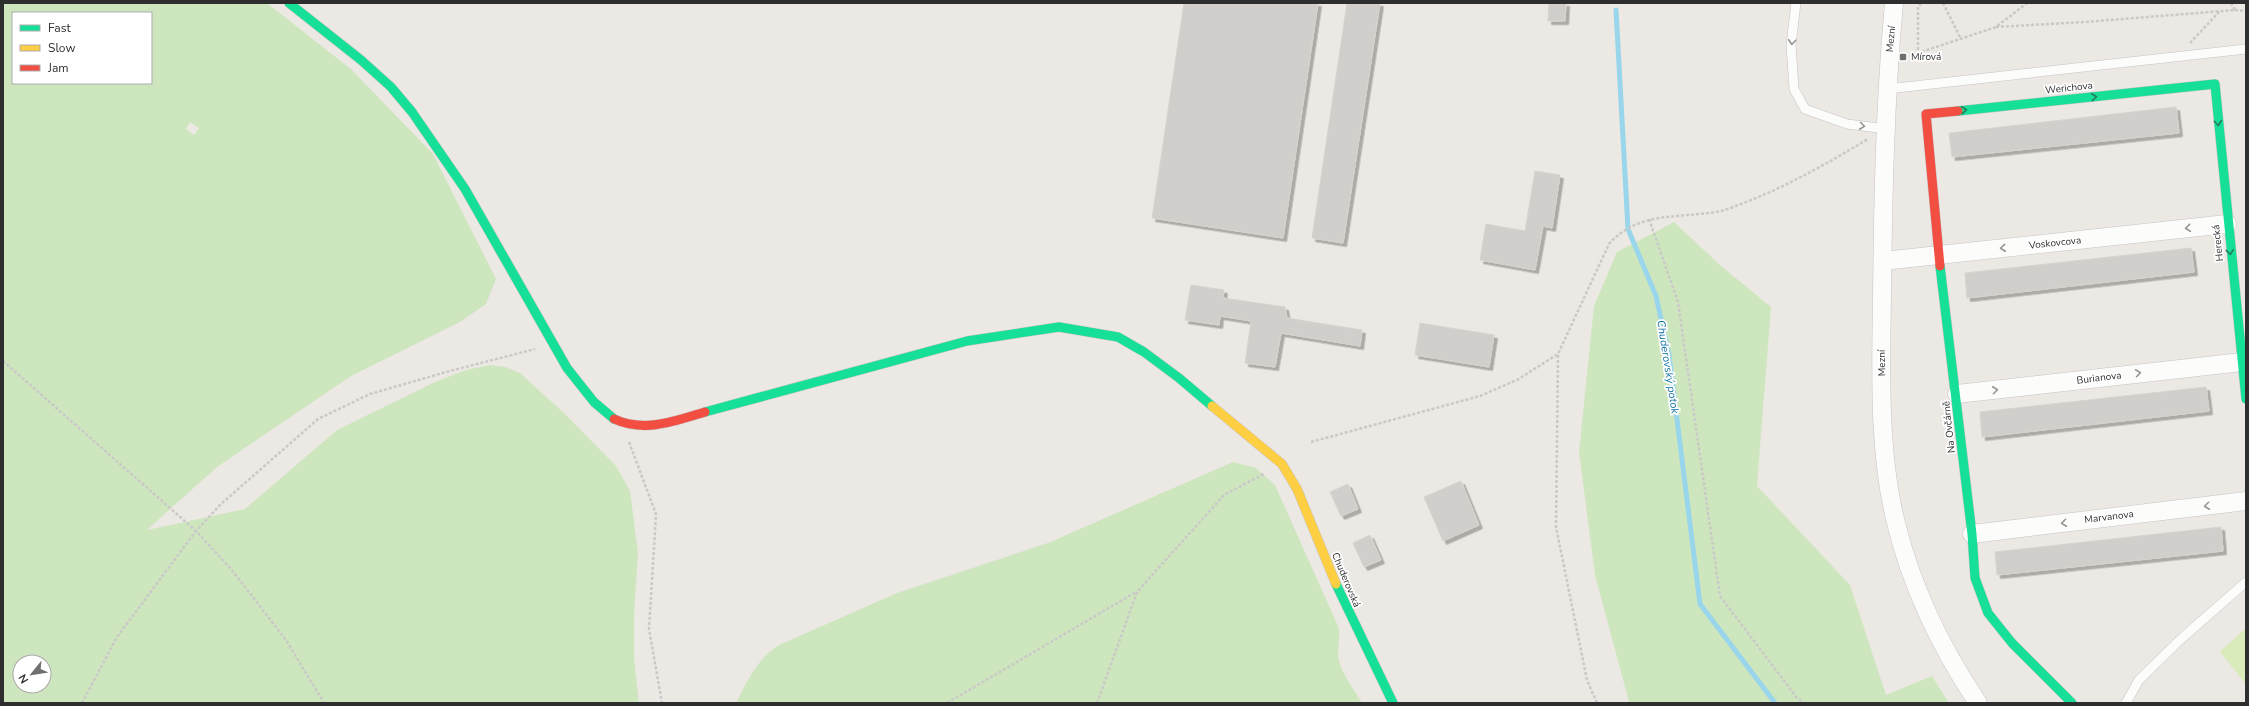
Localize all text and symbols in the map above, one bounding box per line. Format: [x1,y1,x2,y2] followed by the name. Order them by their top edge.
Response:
[12,12,152,84] legend
[48,20,71,36] text: Fast
[1883,25,1899,53] street label: Mezní
[1788,39,1797,45] one-way arrow
[48,40,76,56] text: Slow
[1911,50,1941,64] place label: Mírová
[1898,52,1908,62] marker: Mírová
[47,60,69,76] text: Jam
[2045,79,2093,97] street label: Werichova
[2091,92,2097,101] one-way arrow
[1961,106,1967,115] one-way arrow
[2213,120,2222,126] one-way arrow
[1859,121,1865,130] one-way arrow
[2185,224,2191,233] one-way arrow
[2209,224,2227,262] street label: Herecká
[2027,233,2082,253] street label: Voskovcova
[2000,243,2006,252] one-way arrow
[2225,249,2234,255] one-way arrow
[1653,319,1683,415] water label: Chuderovský potok
[1875,349,1889,376] street label: Mezní
[2076,368,2122,388] street label: Burianova
[2135,369,2141,378] one-way arrow
[1992,386,1998,395] one-way arrow
[1939,400,1959,454] street label: Na Ovčárně
[2204,501,2210,510] one-way arrow
[2084,507,2134,527] street label: Marvanova
[2061,518,2067,527] one-way arrow
[1328,550,1364,610] street label: Chuderovská
[12,654,52,694] north arrow
[15,671,32,686] text: N

